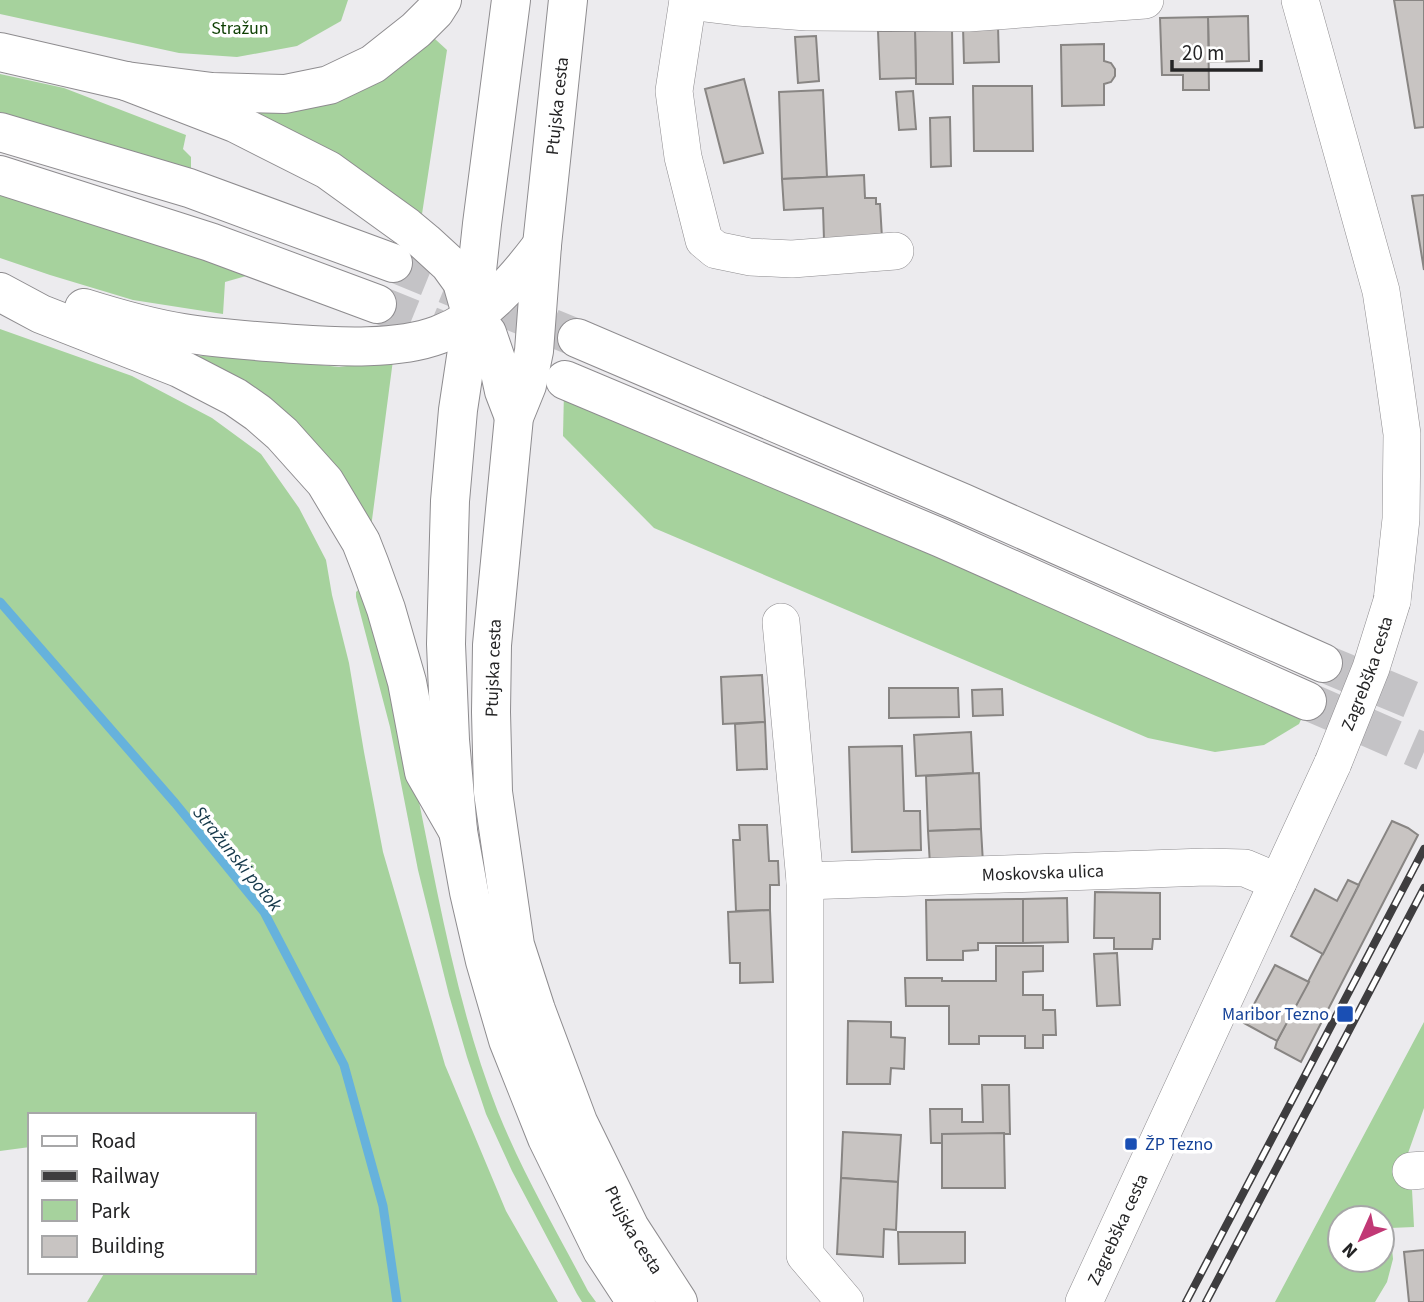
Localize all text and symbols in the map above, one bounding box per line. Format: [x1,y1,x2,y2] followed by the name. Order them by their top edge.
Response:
[211,16,269,41] park label: Stražun
[1172,28,1261,72] scale bar
[1182,38,1224,68] text: 20 m
[540,56,575,156] street label: Ptujska cesta
[1335,613,1399,735] street label: Zagrebška cesta
[479,619,508,718] street label: Ptujska cesta
[186,800,289,918] water label: Stražunski potok
[981,859,1104,888] street label: Moskovska ulica
[1222,1002,1329,1027] place label: Maribor Tezno
[1335,1004,1355,1024] marker: Maribor Tezno
[28,1113,256,1274] legend
[91,1126,136,1156] text: Road
[1145,1132,1213,1157] place label: ŽP Tezno
[1123,1136,1139,1152] marker: ŽP Tezno
[91,1161,159,1191] text: Railway
[1081,1170,1155,1289] street label: Zagrebška cesta
[598,1182,669,1279] street label: Ptujska cesta
[91,1196,131,1226] text: Park
[1326,1204,1396,1274] north arrow
[91,1231,165,1261] text: Building
[1336,1236,1364,1264] text: N

